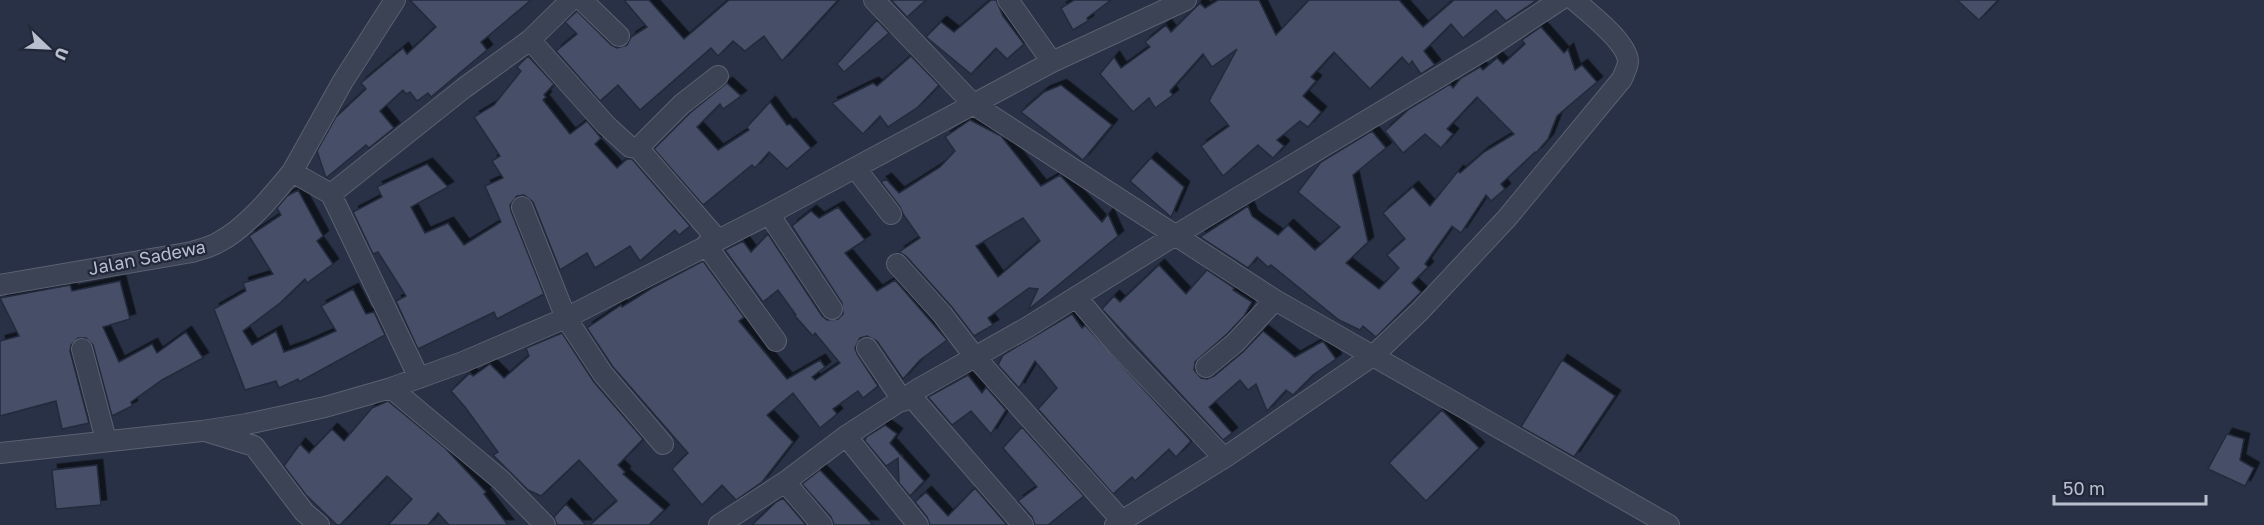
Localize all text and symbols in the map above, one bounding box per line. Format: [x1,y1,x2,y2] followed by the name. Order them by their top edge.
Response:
[18,18,78,78] north arrow
[50,45,73,63] text: U
[86,235,207,279] street label: Jalan Sadewa
[2054,468,2206,506] scale bar
[2063,477,2105,499] text: 50 m

